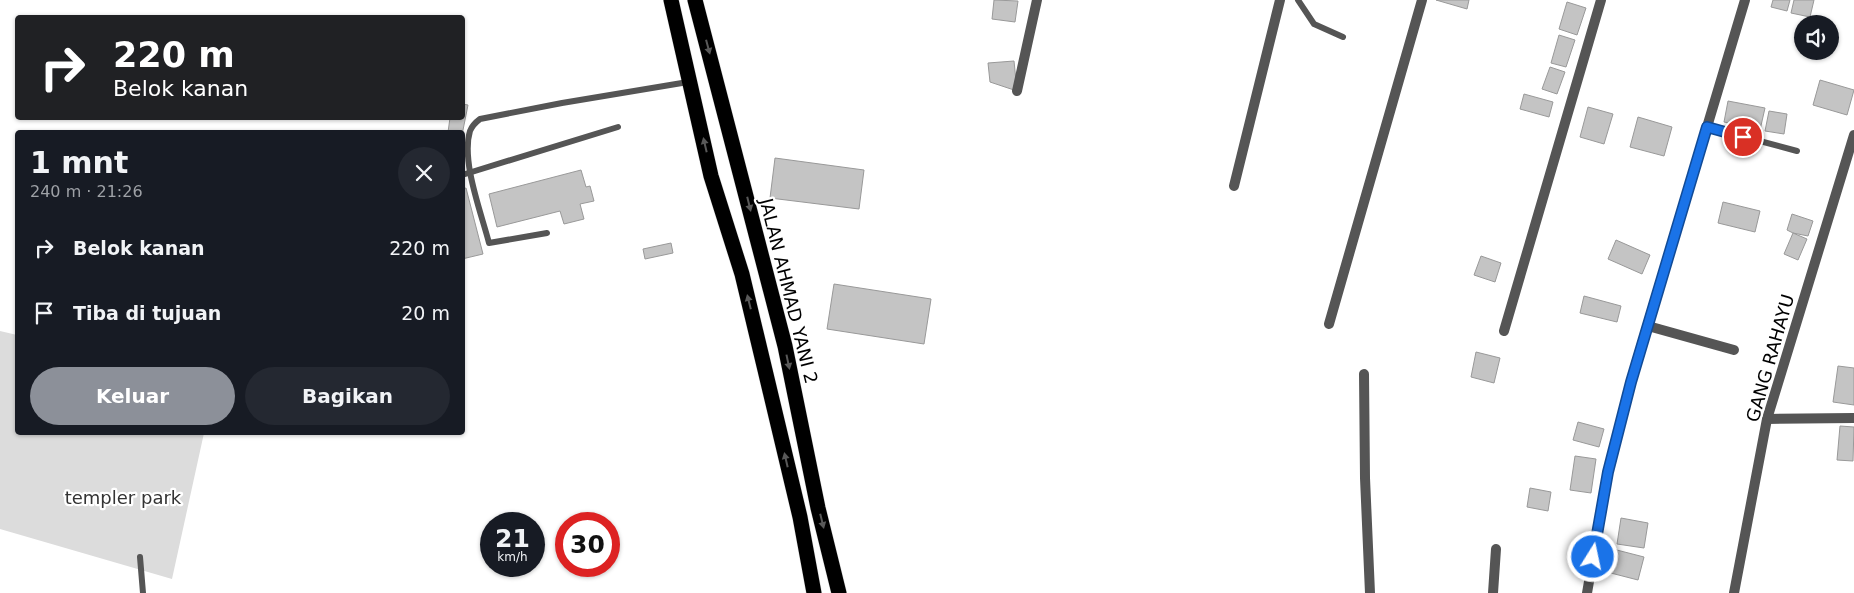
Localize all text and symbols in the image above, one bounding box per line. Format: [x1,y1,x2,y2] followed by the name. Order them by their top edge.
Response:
[1794,15,1839,60] map controls
[1794,15,1839,60] button: sound
[30,35,95,100] icon: right
[113,35,235,75] text: 220 m
[704,40,712,55] one-way arrow
[113,76,248,101] text: Belok kanan
[1722,116,1764,158] pin
[1729,123,1757,151] icon: arrive
[701,138,709,153] one-way arrow
[30,145,128,180] text: 1 mnt
[398,147,450,199] button: close
[30,182,143,201] text: 240 m · 21:26
[756,195,822,386] street label: JALAN AHMAD YANI 2
[745,197,753,212] one-way arrow
[30,234,58,262] icon: right
[73,237,205,259] text: Belok kanan
[389,237,450,259] text: 220 m
[1742,292,1798,424] street label: GANG RAHAYU
[744,294,752,309] one-way arrow
[30,299,58,327] icon: arrive
[73,302,221,324] text: Tiba di tujuan
[401,302,450,324] text: 20 m
[784,354,792,370] one-way arrow
[30,367,235,425] button: Keluar
[245,367,450,425] button: Bagikan
[782,452,790,467] one-way arrow
[65,487,182,508] park label: templer park
[555,512,620,577] speed limit sign: 30
[818,514,826,529] one-way arrow
[495,524,530,553] text: 21
[1566,530,1618,582] position arrow
[497,550,528,564] text: km/h

